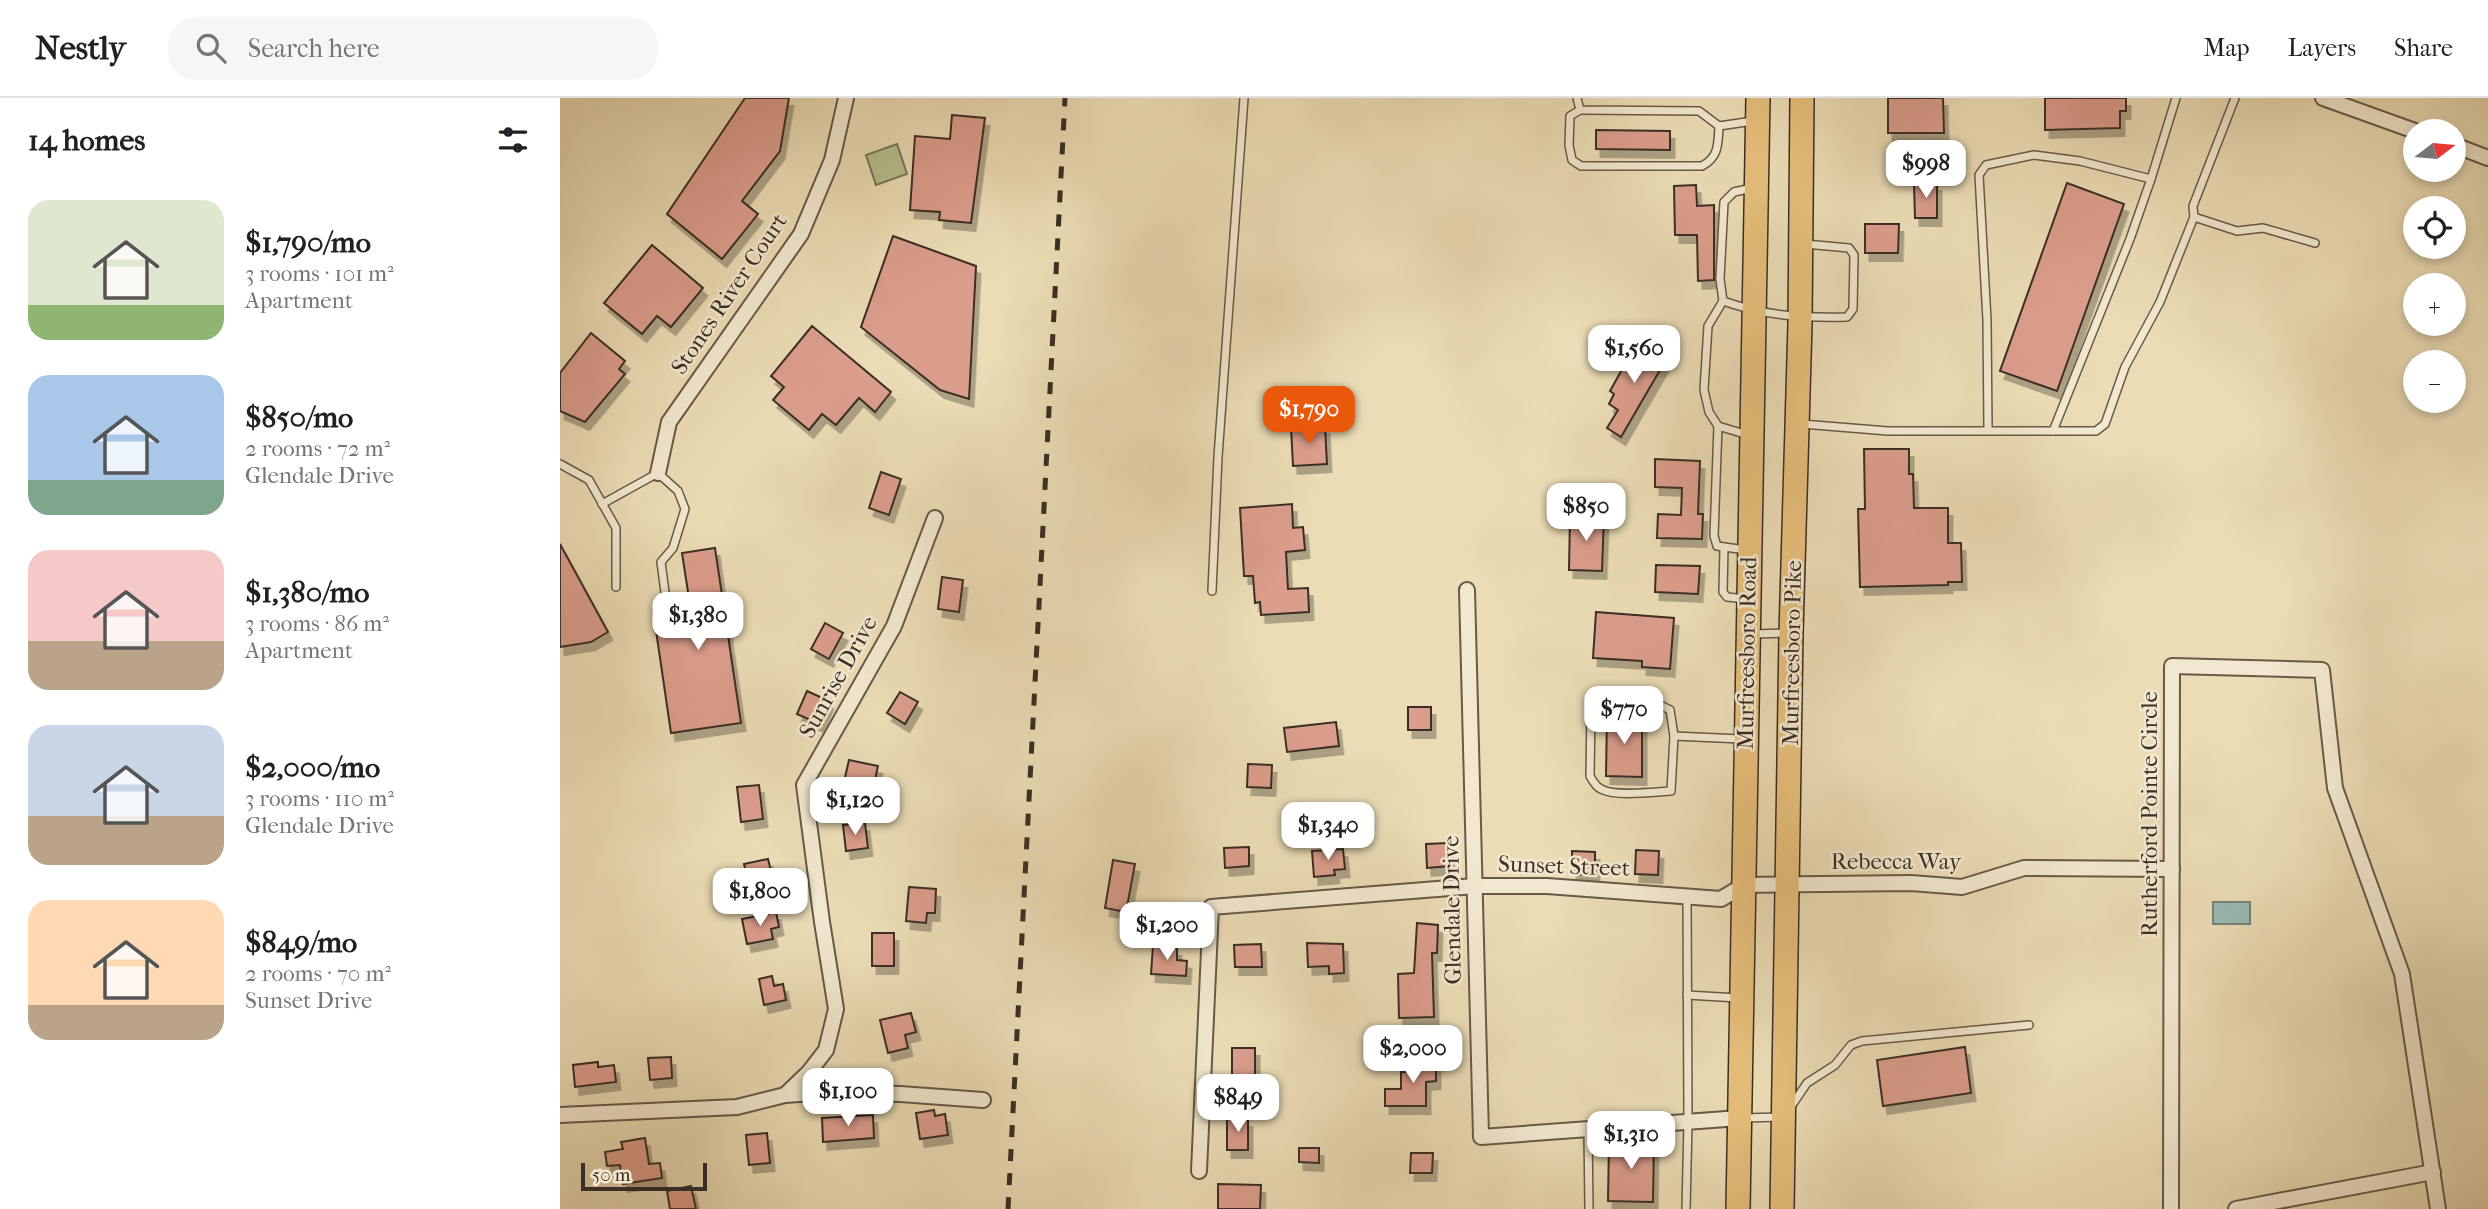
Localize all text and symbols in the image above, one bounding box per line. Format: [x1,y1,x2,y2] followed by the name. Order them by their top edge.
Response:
[168,17,658,80] search box
[35,29,126,68] text: Nestly
[192,29,230,67] icon: search
[248,33,380,64] text: Search here
[2204,34,2250,62] text: Map
[2288,34,2356,62] text: Layers
[2394,34,2453,62] text: Share
[2403,119,2466,182] north arrow
[2403,119,2466,413] map controls
[494,121,532,159] icon: filters
[28,123,145,158] text: 14 homes
[1885,140,1967,200] pin: $998
[1902,149,1950,176] text: $998
[2403,196,2466,259] button: locate
[665,209,793,379] street label: Stones River Court
[245,225,371,260] text: $1,790/mo
[84,228,168,312] icon: home
[245,260,394,287] text: 3 rooms · 101 m²
[2403,273,2466,336] button: +
[245,287,353,314] text: Apartment
[1577,326,1691,385] pin: $1,560
[1604,334,1664,361] text: $1,560
[2403,350,2466,413] button: −
[1252,386,1366,446] pin: $1,790
[1279,395,1339,422] text: $1,790
[245,400,353,435] text: $850/mo
[84,403,168,487] icon: home
[245,435,390,462] text: 2 rooms · 72 m²
[245,462,394,489] text: Glendale Drive
[1545,484,1627,543] pin: $850
[1563,492,1609,519] text: $850
[1732,556,1762,750] street label: Murfreesboro Road
[1777,560,1807,746] street label: Murfreesboro Pike
[245,575,370,610] text: $1,380/mo
[84,578,168,662] icon: home
[641,592,755,652] pin: $1,380
[668,601,728,628] text: $1,380
[245,610,389,637] text: 3 rooms · 86 m²
[793,611,883,743] street label: Sunrise Drive
[245,637,353,664] text: Apartment
[1583,686,1665,746] pin: $770
[2136,691,2163,937] street label: Rutherford Pointe Circle
[1600,695,1648,722] text: $770
[245,750,380,785] text: $2,000/mo
[84,753,168,837] icon: home
[798,778,912,837] pin: $1,120
[245,785,394,812] text: 3 rooms · 110 m²
[826,786,884,813] text: $1,120
[1271,802,1385,862] pin: $1,340
[1297,811,1359,838] text: $1,340
[245,812,394,839] text: Glendale Drive
[1437,835,1467,985] street label: Glendale Drive
[1831,848,1962,875] street label: Rebecca Way
[1498,850,1630,882] street label: Sunset Street
[703,868,817,928] pin: $1,800
[729,877,791,904] text: $1,800
[1110,902,1224,962] pin: $1,200
[1136,911,1198,938] text: $1,200
[245,925,357,960] text: $849/mo
[84,928,168,1012] icon: home
[245,960,391,987] text: 2 rooms · 70 m²
[245,987,372,1014] text: Sunset Drive
[1356,1026,1470,1085] pin: $2,000
[1379,1034,1447,1061] text: $2,000
[791,1068,905,1128] pin: $1,100
[1197,1074,1279,1134] pin: $849
[818,1077,878,1104] text: $1,100
[1213,1083,1263,1110] text: $849
[1574,1112,1688,1171] pin: $1,310
[1603,1120,1659,1147] text: $1,310
[581,1160,707,1192] scale bar
[592,1164,631,1186] text: 50 m

